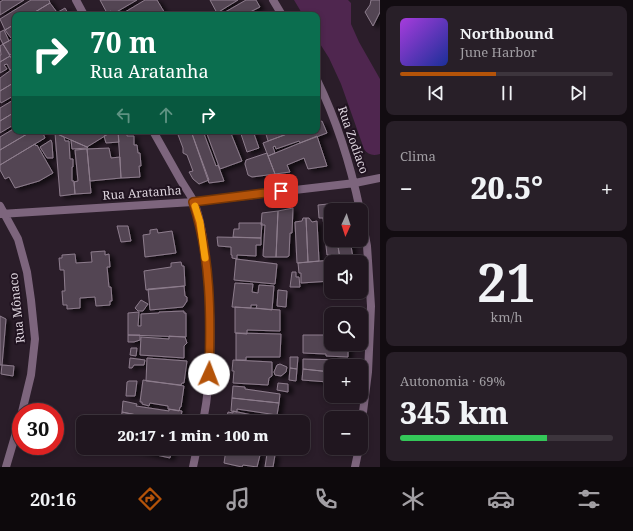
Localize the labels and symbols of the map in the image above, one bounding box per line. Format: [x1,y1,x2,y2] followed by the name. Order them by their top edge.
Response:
[334,104,373,176] street label: Rua Zodíaco
[264,174,298,208] pin
[102,181,182,204] street label: Rua Aratanha
[324,203,368,247] north arrow
[4,272,29,344] street label: Rua Mônaco
[188,353,230,395] position arrow
[12,403,64,455] speed limit sign: 30

